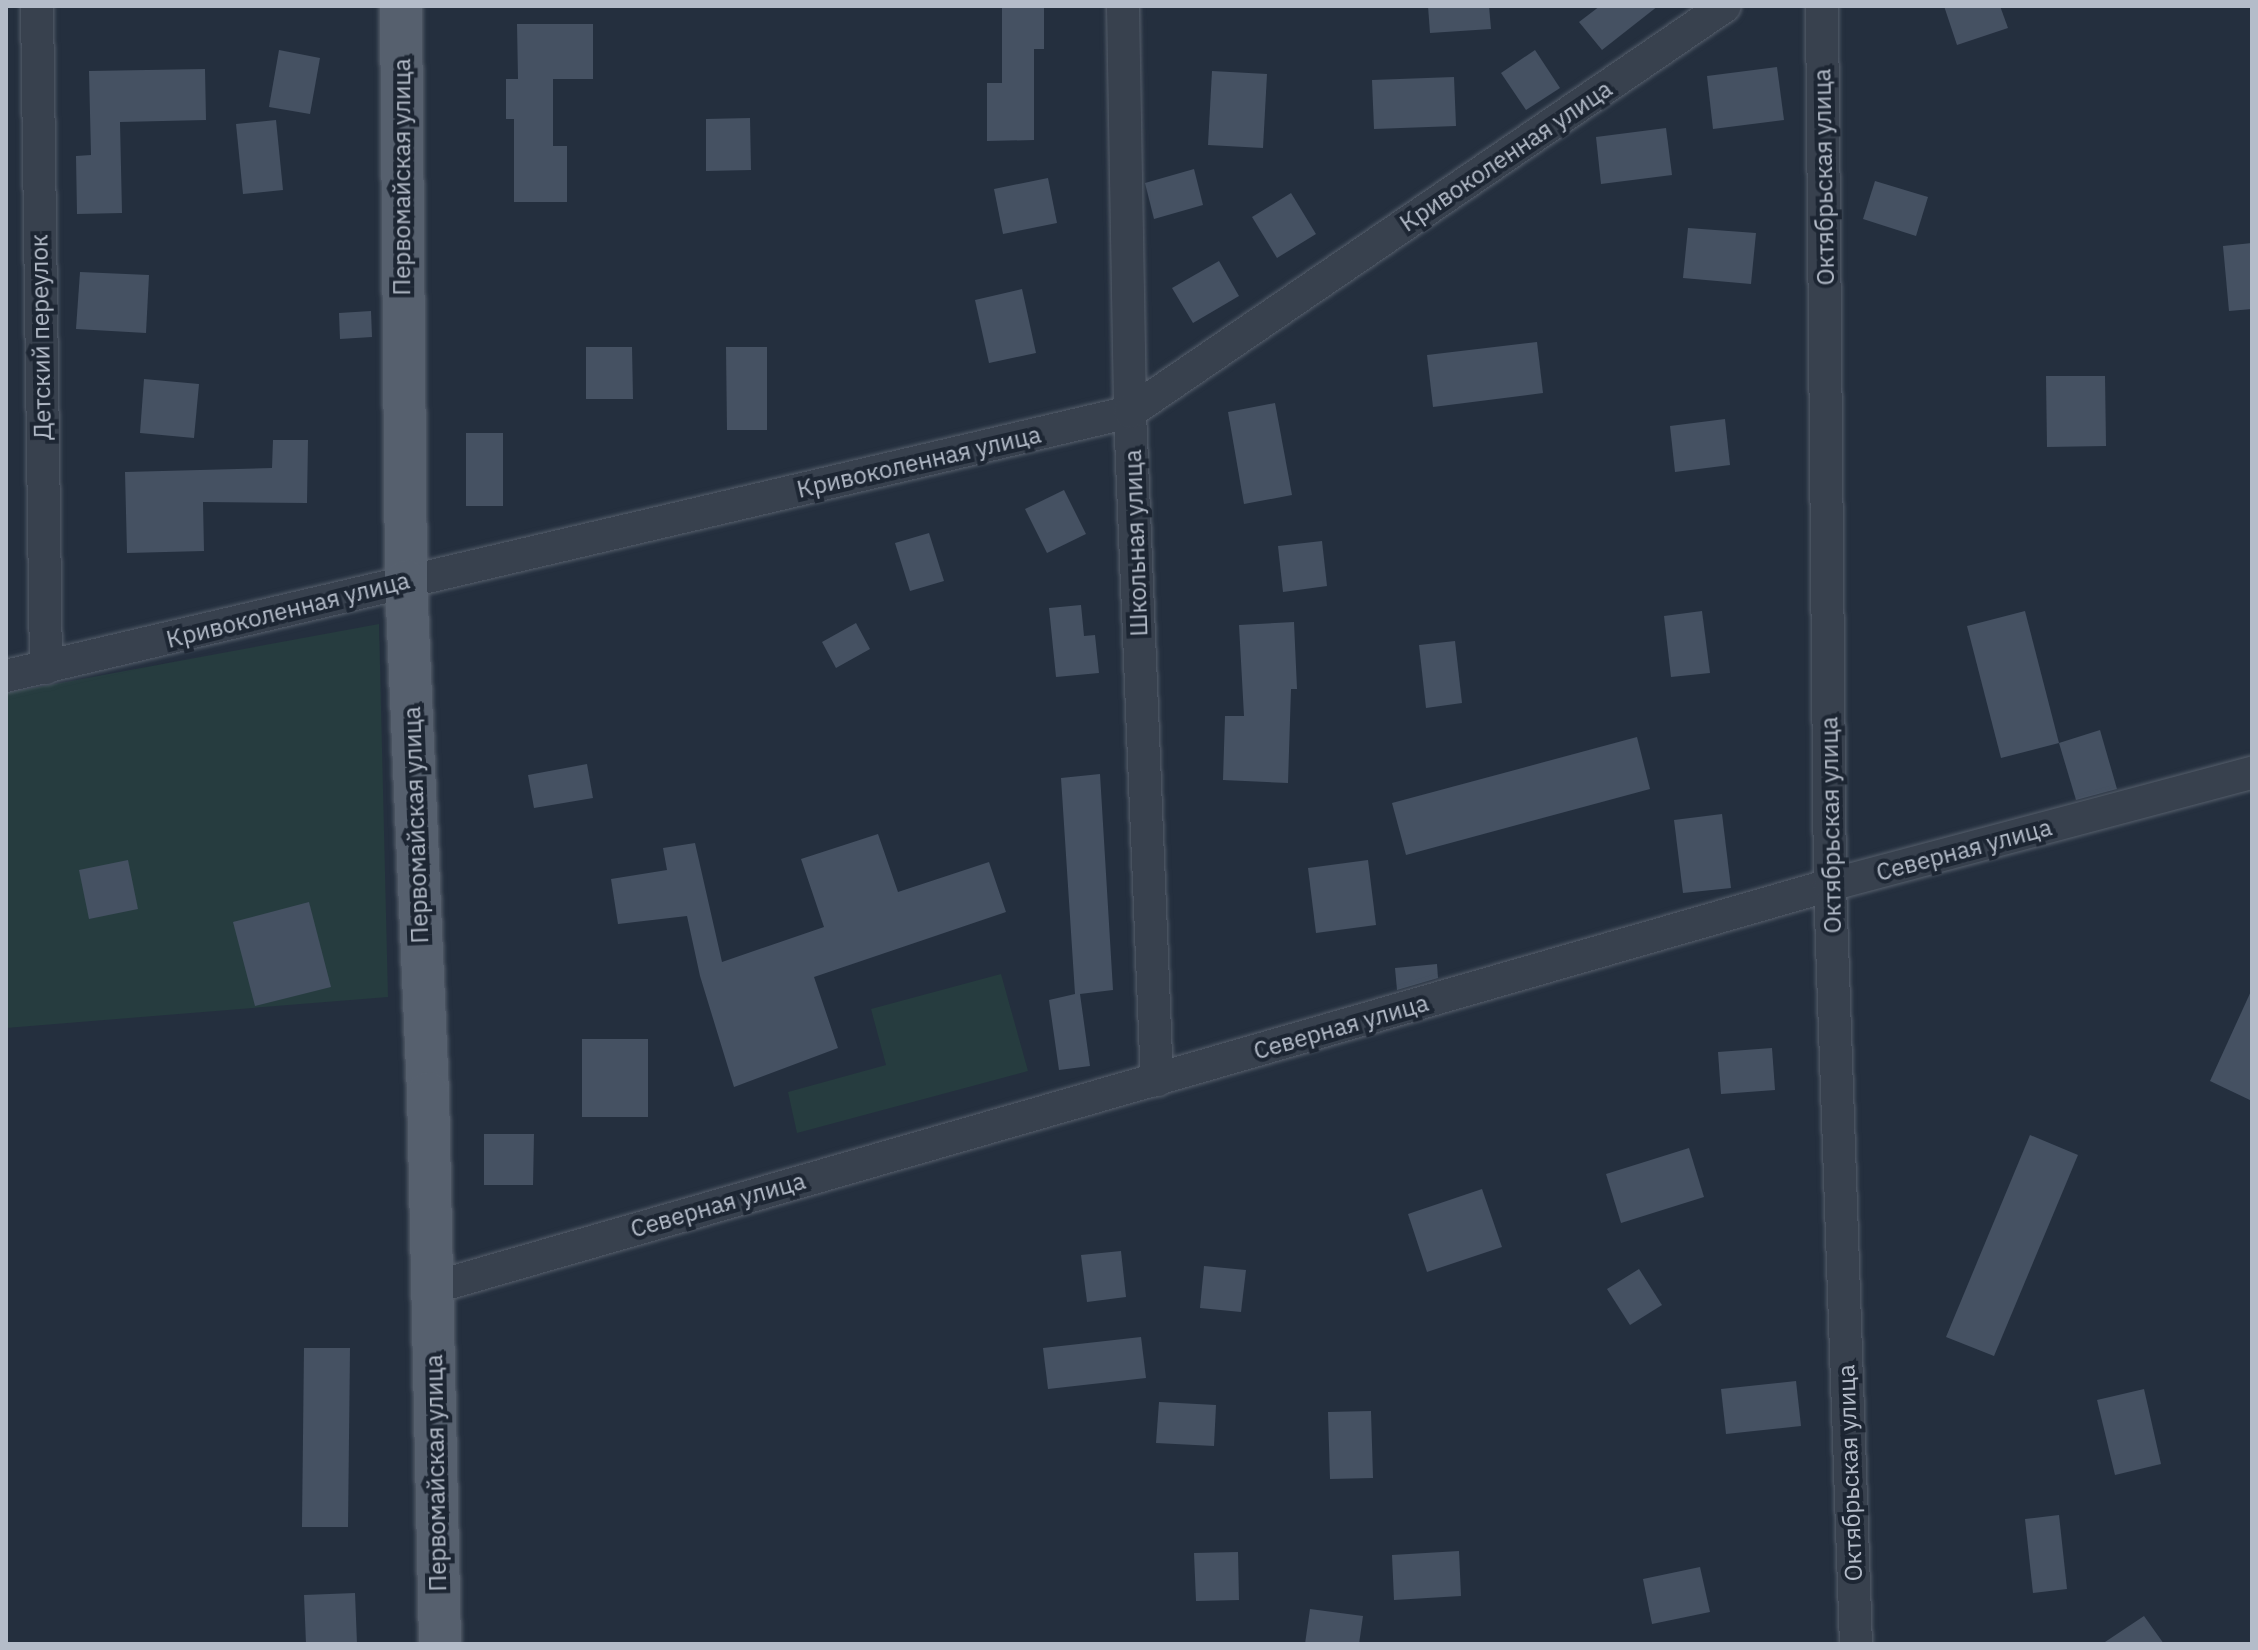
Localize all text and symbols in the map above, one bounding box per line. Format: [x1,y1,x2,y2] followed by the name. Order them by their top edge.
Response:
[388,58,416,296] street label: Первомайская улица
[1808,68,1840,286] street label: Октябрьская улица
[1394,74,1618,238] street label: Кривоколенная улица
[25,234,57,440] street label: Детский переулок
[794,420,1044,504] street label: Кривоколенная улица
[1118,449,1154,637] street label: Школьная улица
[163,566,413,654] street label: Кривоколенная улица
[397,706,435,944] street label: Первомайская улица
[1815,716,1847,934] street label: Октябрьская улица
[1873,813,2055,887] street label: Северная улица
[1250,988,1432,1066] street label: Северная улица
[627,1166,809,1244] street label: Северная улица
[420,1354,452,1592] street label: Первомайская улица
[1832,1364,1868,1582] street label: Октябрьская улица

